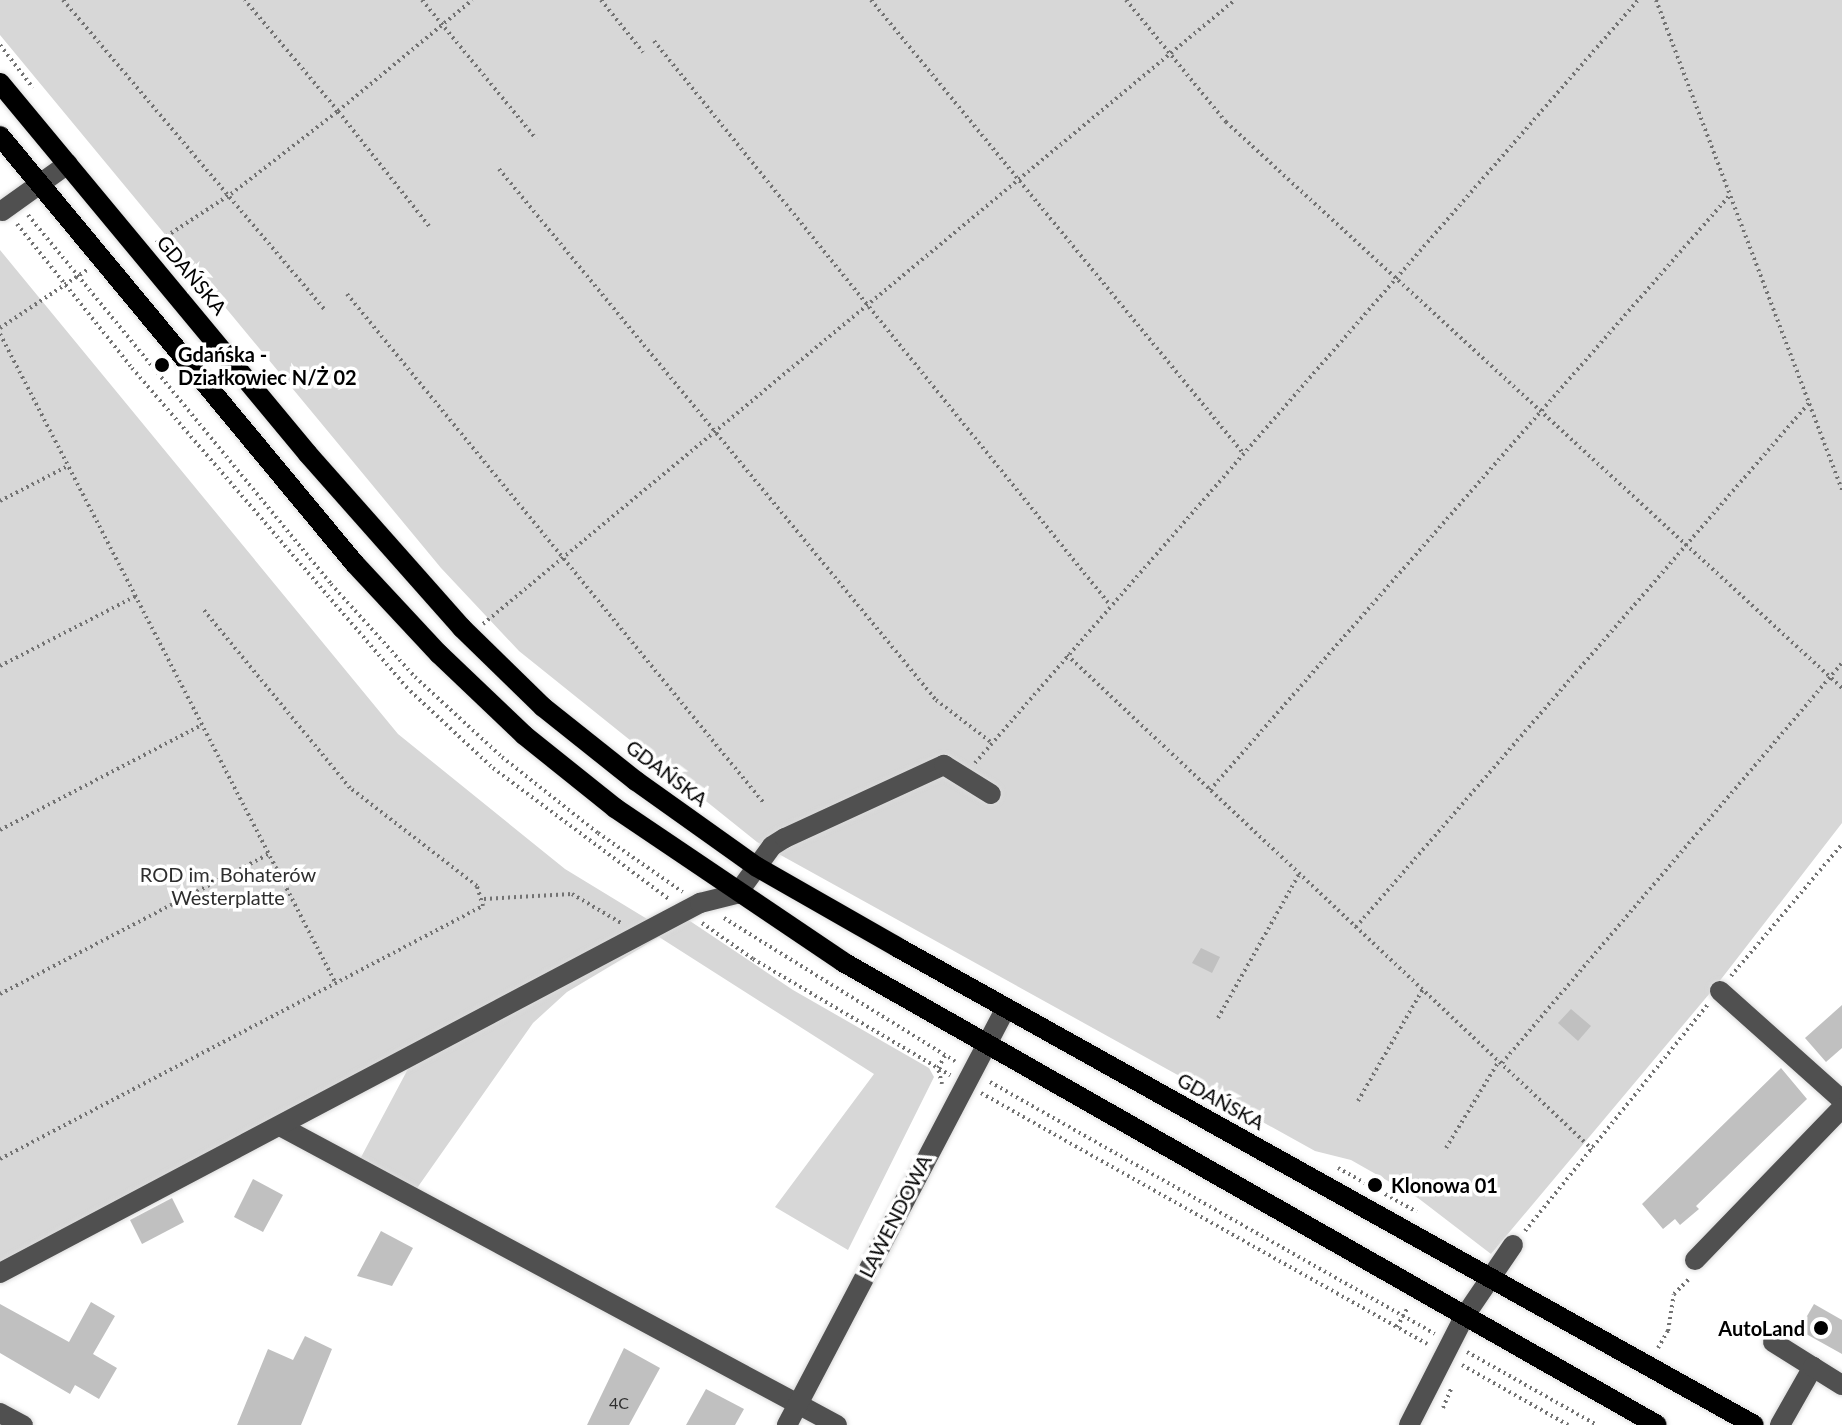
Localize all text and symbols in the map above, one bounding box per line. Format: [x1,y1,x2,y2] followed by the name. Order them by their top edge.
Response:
[152,231,232,319] street label: GDAŃSKA
[178,342,357,389] place label: Gdańska - Działkowiec N/Ż 02
[153,356,171,374] marker: Gdańska - Działkowiec N/Ż 02
[621,735,713,811] street label: GDAŃSKA
[140,862,316,909] park label: ROD im. Bohaterów Westerplatte
[1173,1067,1269,1135] street label: GDAŃSKA
[854,1150,936,1282] street label: LAWENDOWA
[1391,1173,1498,1197] place label: Klonowa 01
[1366,1176,1384,1194] marker: Klonowa 01
[1718,1316,1805,1340] place label: AutoLand
[1812,1319,1830,1337] marker: AutoLand
[609,1393,629,1413] house number: 4C

